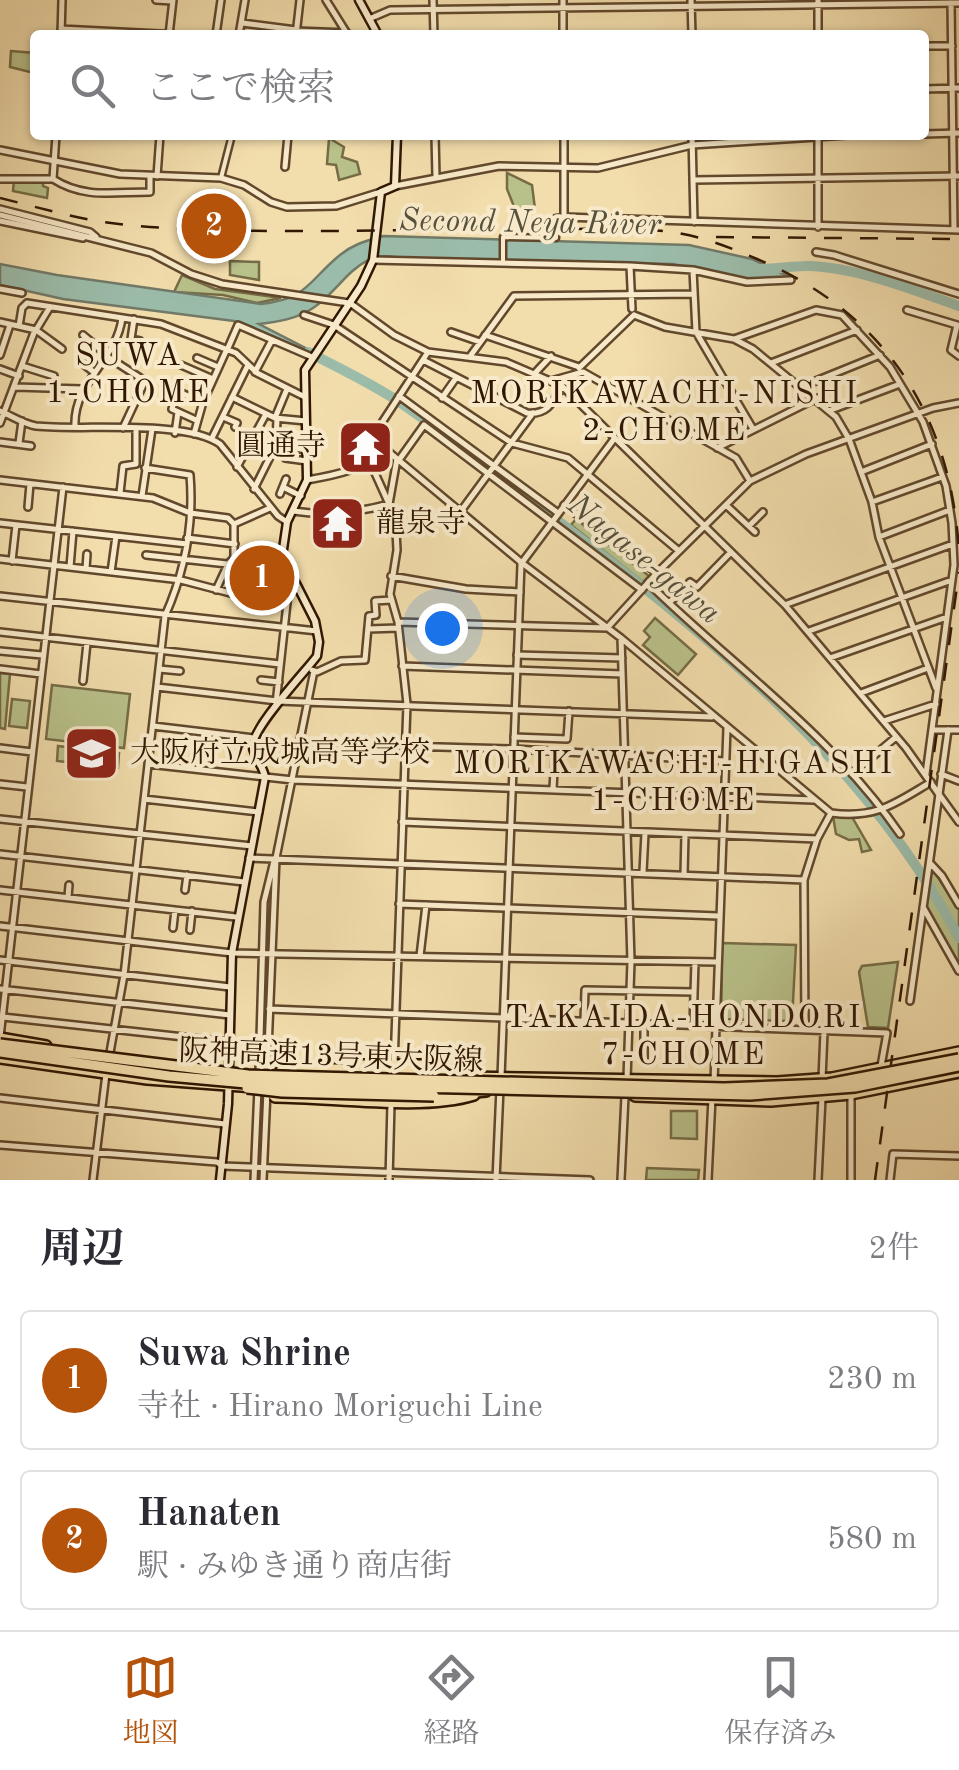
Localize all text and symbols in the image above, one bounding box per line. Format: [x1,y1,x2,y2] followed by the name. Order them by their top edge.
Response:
[30,30,929,140] search box
[65,58,120,113] icon: search
[145,71,335,109] text: ここで検索
[182,188,246,264] pin: 2
[399,206,663,242] water label: Second Neya River
[46,341,212,410] district label: SUWA 1-CHOME
[470,379,860,448] district label: MORIKAWACHI-NISHI 2-CHOME
[335,417,395,477] temple icon: 圓通寺
[236,429,326,462] place label: 圓通寺
[560,488,725,631] water label: Nagase-gawa
[307,494,367,554] temple icon: 龍泉寺
[376,506,466,539] place label: 龍泉寺
[230,540,294,616] pin: 1
[417,603,468,654] your location
[61,724,121,784] school or university icon: 大阪府立成城高等学校
[130,736,430,769] place label: 大阪府立成城高等学校
[453,749,895,818] district label: MORIKAWACHI-HIGASHI 1-CHOME
[505,1003,863,1072] district label: TAKAIDA-HONDORI 7-CHOME
[178,1034,484,1077] street label: 阪神高速13号東大阪線
[40,1230,124,1272] text: 周辺
[868,1234,919,1266] text: 2件
[137,1336,351,1374] text: Suwa Shrine
[65,1364,84,1396] text: 1
[827,1364,917,1396] text: 230 m
[137,1392,543,1424] text: 寺社 · Hirano Moriguchi Line
[137,1496,281,1534] text: Hanaten
[65,1524,84,1556] text: 2
[827,1524,917,1556] text: 580 m
[137,1552,452,1584] text: 駅 · みゆき通り商店街
[122,1650,179,1753] tab: 地図
[423,1650,480,1753] tab: 経路
[724,1650,837,1753] tab: 保存済み

